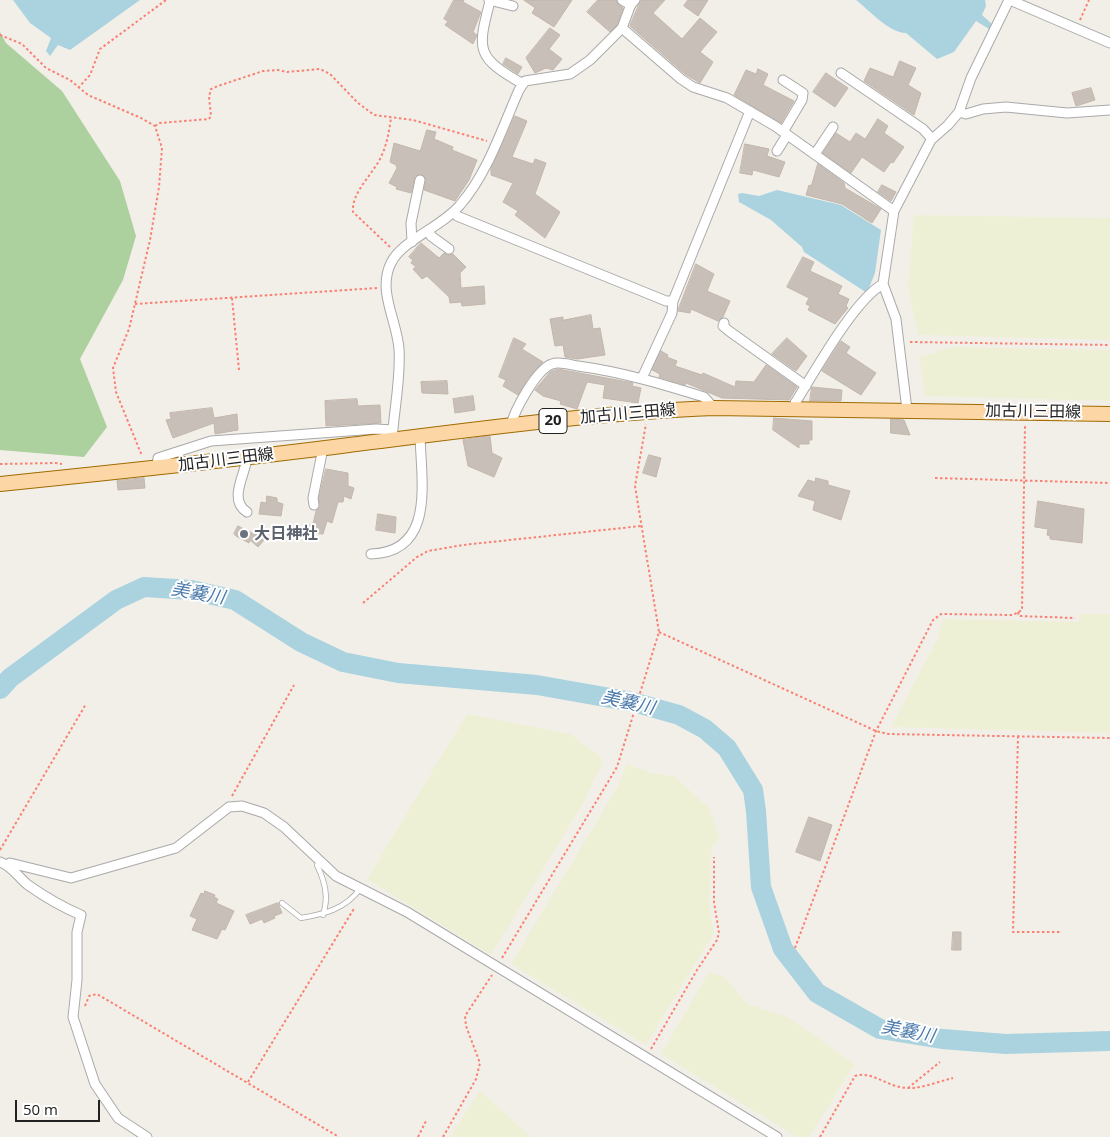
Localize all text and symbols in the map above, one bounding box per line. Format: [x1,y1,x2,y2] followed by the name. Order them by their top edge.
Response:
[579,400,677,428] street label: 加古川三田線
[985,402,1081,422] street label: 加古川三田線
[539,408,567,434] road number: 20
[177,445,275,475] street label: 加古川三田線
[254,524,318,544] place label: 大日神社
[238,528,250,540] marker: 大日神社
[170,579,226,609] water label: 美嚢川
[599,686,657,720] water label: 美嚢川
[879,1016,937,1048] water label: 美嚢川
[18,1090,102,1122] scale bar
[23,1099,58,1119] text: 50 m

